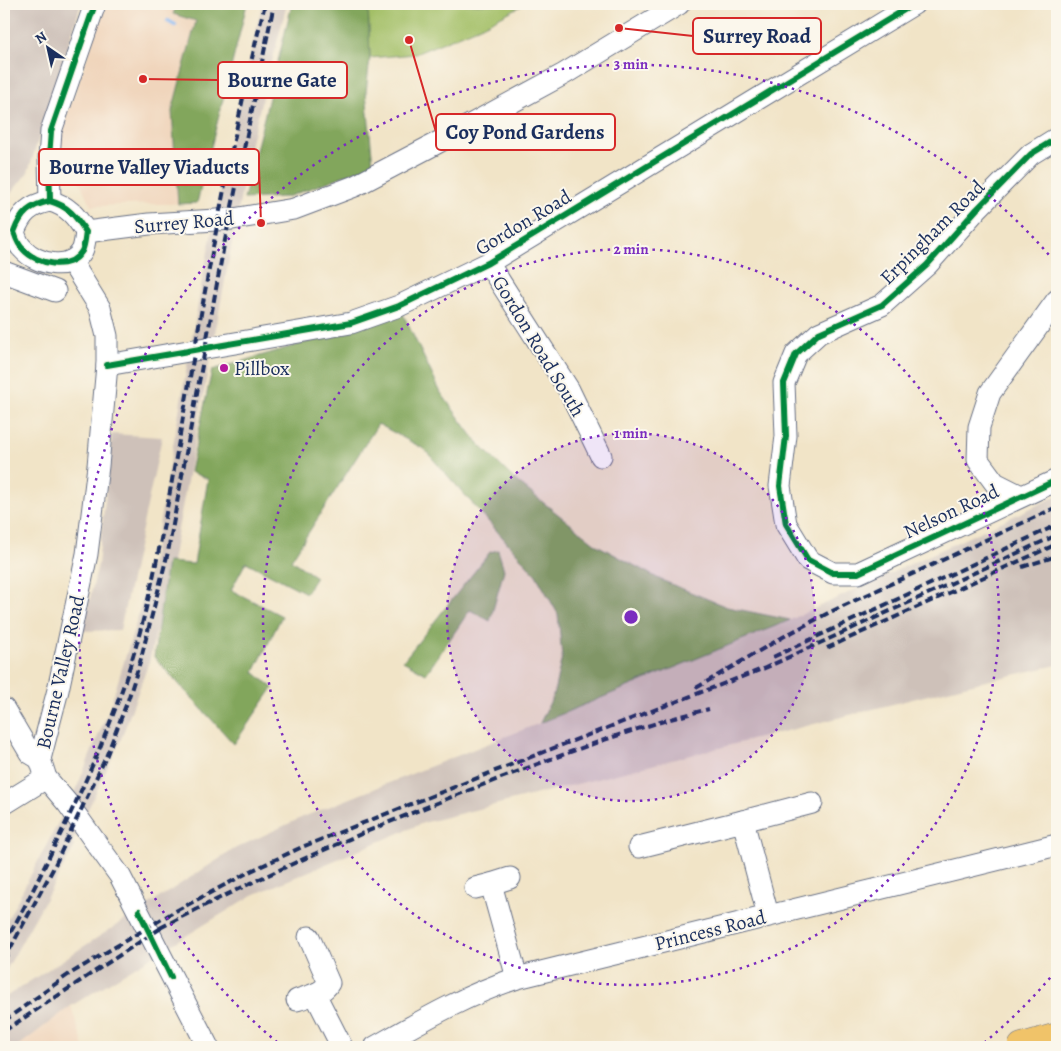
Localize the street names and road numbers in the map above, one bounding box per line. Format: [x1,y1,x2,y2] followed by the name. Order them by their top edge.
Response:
[874,174,991,291] street label: Erpingham Road
[470,183,577,262] street label: Gordon Road
[133,205,235,240] street label: Surrey Road
[486,271,591,422] street label: Gordon Road South
[899,477,1004,545] street label: Nelson Road
[30,592,91,752] street label: Bourne Valley Road
[652,904,769,957] street label: Princess Road

